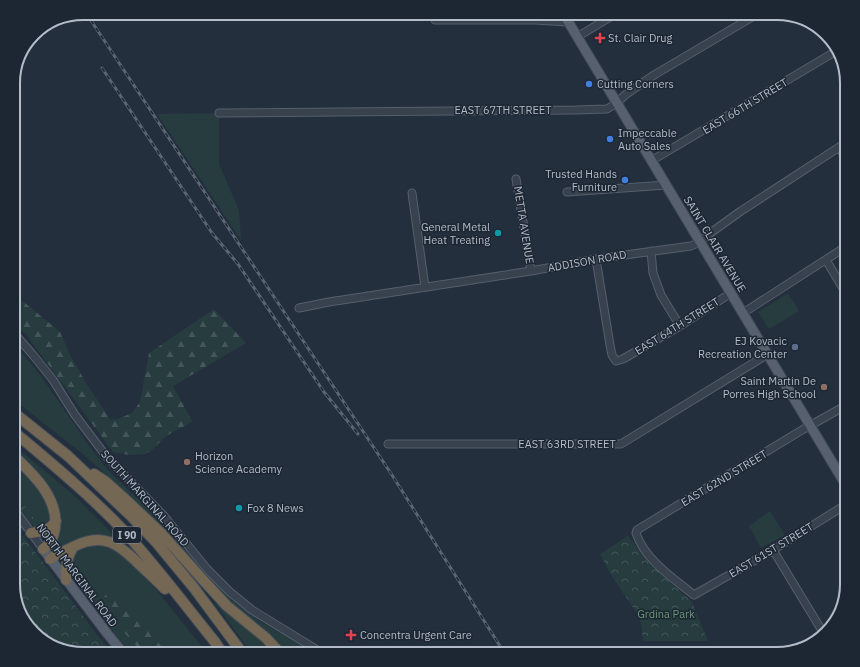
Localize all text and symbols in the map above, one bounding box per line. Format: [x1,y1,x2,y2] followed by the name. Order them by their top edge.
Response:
[608,31,673,45] place label: St. Clair Drug
[595,33,605,43] marker: St. Clair Drug
[700,75,791,137] street label: EAST 66TH STREET
[597,77,674,91] place label: Cutting Corners
[584,79,594,89] marker: Cutting Corners
[454,103,552,117] street label: EAST 67TH STREET
[618,126,677,153] place label: Impeccable Auto Sales
[605,134,615,144] marker: Impeccable Auto Sales
[545,167,617,194] place label: Trusted Hands Furniture
[620,175,630,185] marker: Trusted Hands Furniture
[511,185,537,265] street label: METTA AVENUE
[681,193,749,295] street label: SAINT CLAIR AVENUE
[421,220,490,247] place label: General Metal Heat Treating
[493,228,503,238] marker: General Metal Heat Treating
[547,247,627,275] street label: ADDISON ROAD
[632,294,723,358] street label: EAST 64TH STREET
[698,334,787,361] place label: EJ Kovacic Recreation Center
[790,342,800,352] marker: EJ Kovacic Recreation Center
[723,374,816,401] place label: Saint Martin De Porres High School
[819,382,829,392] marker: Saint Martin De Porres High School
[518,437,616,451] street label: EAST 63RD STREET
[678,446,770,509] street label: EAST 62ND STREET
[98,447,192,549] street label: SOUTH MARGINAL ROAD
[195,449,282,476] place label: Horizon Science Academy
[182,457,192,467] marker: Horizon Science Academy
[247,501,304,515] place label: Fox 8 News
[234,503,244,513] marker: Fox 8 News
[726,519,816,581] street label: EAST 61ST STREET
[34,521,120,629] street label: NORTH MARGINAL ROAD
[113,527,141,543] road number: I 90
[637,607,695,621] park label: Grdina Park
[360,628,472,642] place label: Concentra Urgent Care
[345,629,357,641] marker: Concentra Urgent Care

